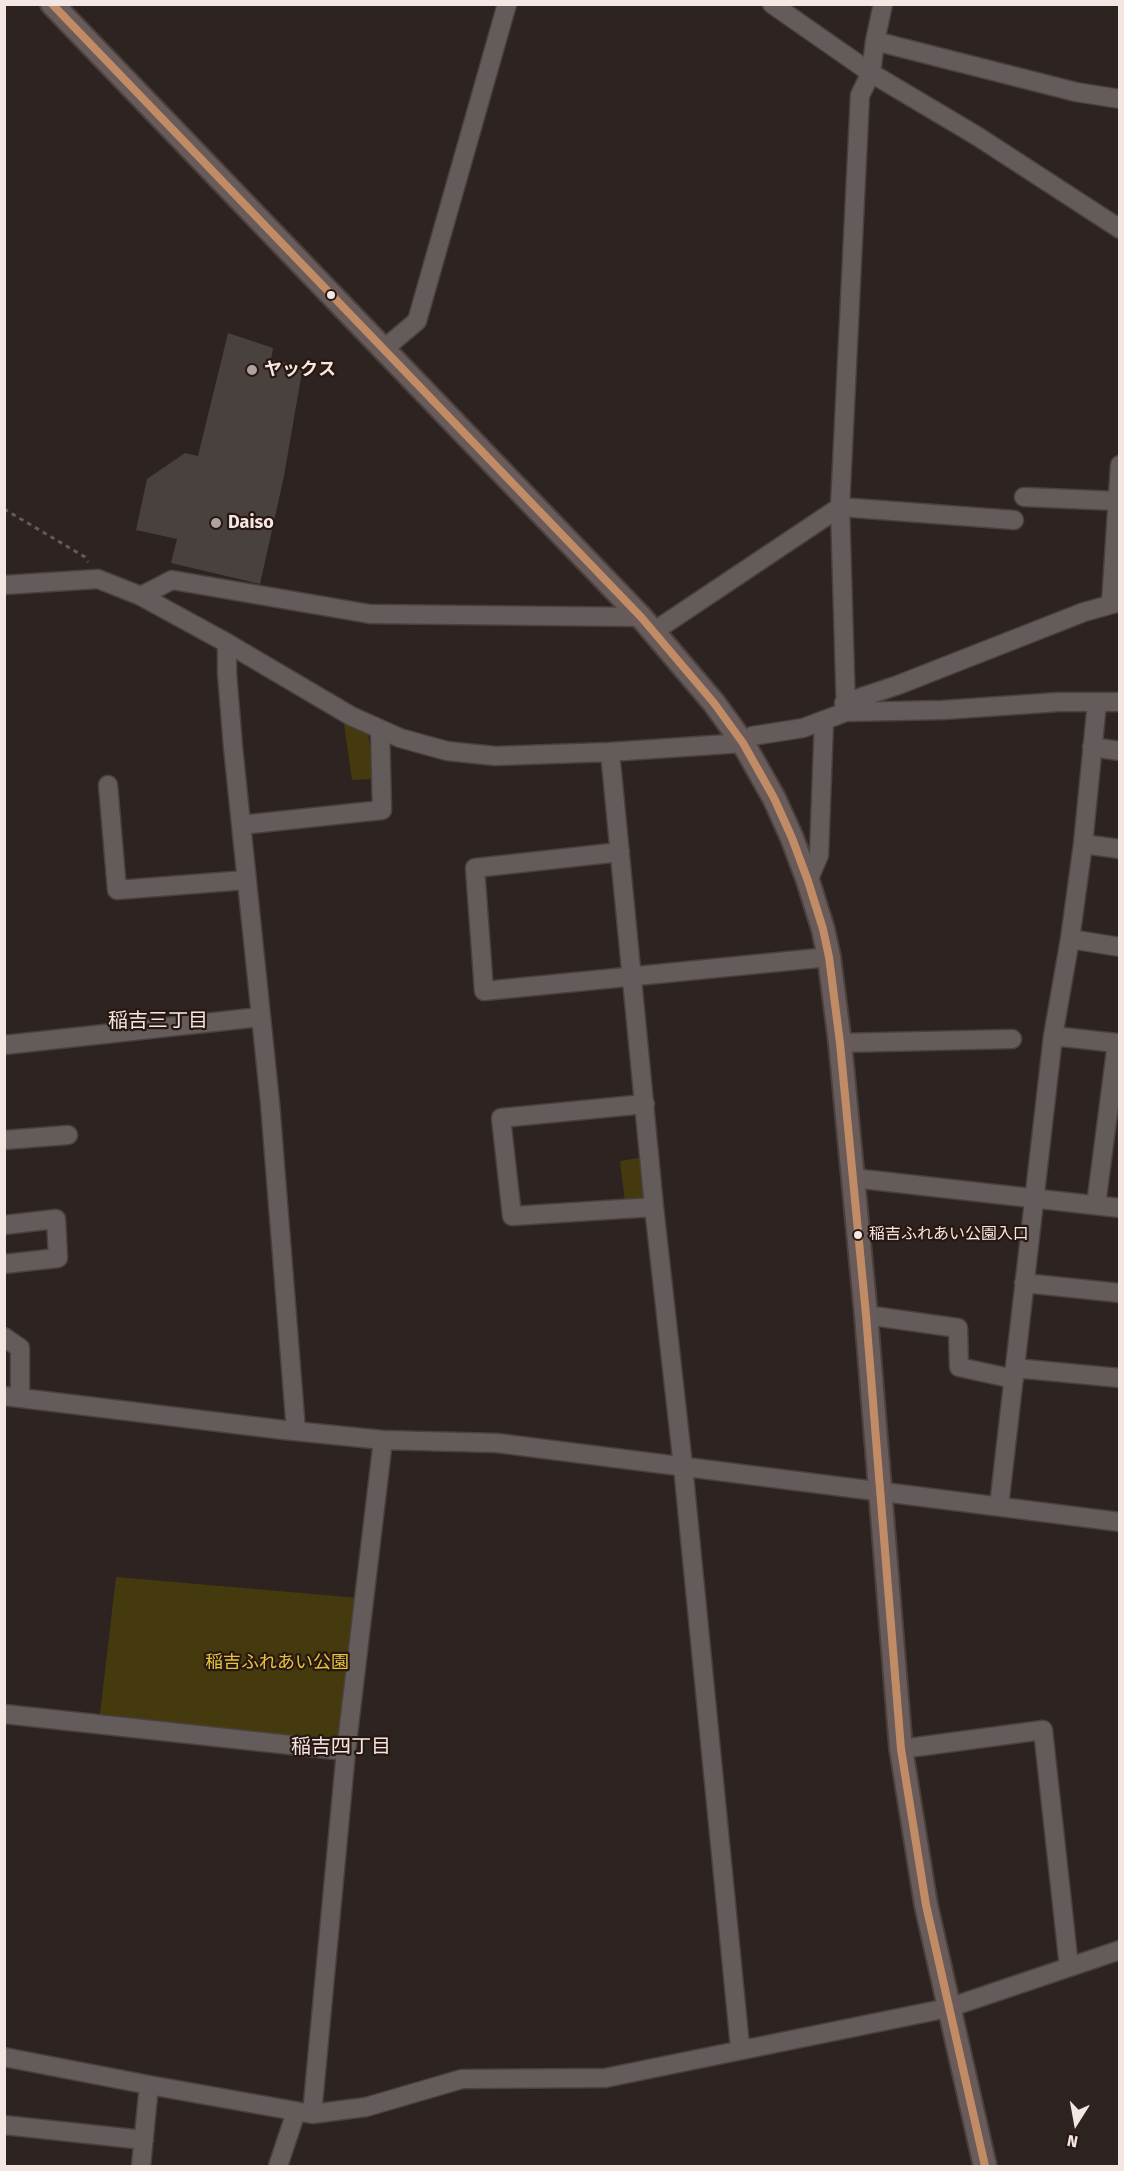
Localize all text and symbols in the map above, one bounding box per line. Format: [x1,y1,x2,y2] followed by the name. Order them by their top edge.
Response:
[325,289,337,301] unlabelled marker
[264,359,336,381] place label: ヤックス
[245,363,259,377] marker: ヤックス
[228,512,274,534] place label: Daiso
[209,516,223,530] marker: Daiso
[108,1009,208,1033] district label: 稲吉三丁目
[869,1225,1029,1245] place label: 稲吉ふれあい公園入口
[852,1229,864,1241] marker: 稲吉ふれあい公園入口
[205,1652,349,1674] park label: 稲吉ふれあい公園
[291,1735,391,1759] district label: 稲吉四丁目
[1046,2093,1106,2153] north arrow
[1065,2131,1079,2151] text: N

